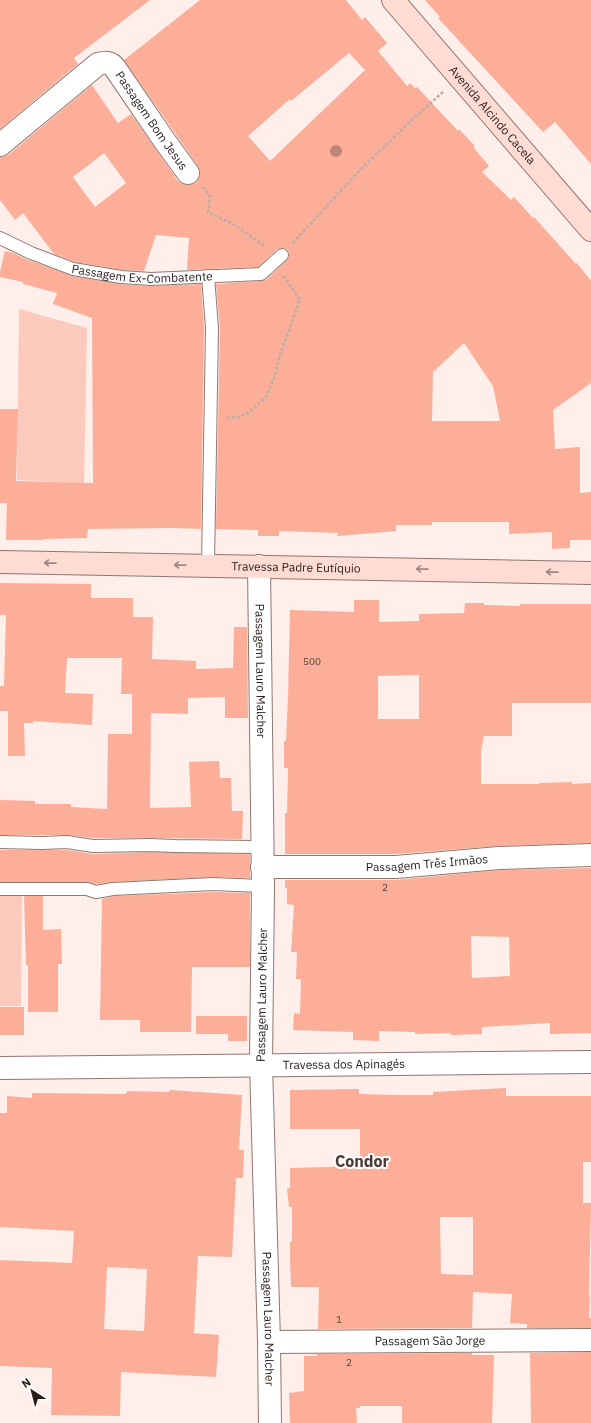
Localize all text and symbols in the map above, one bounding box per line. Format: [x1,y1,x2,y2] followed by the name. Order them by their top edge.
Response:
[446,62,540,168] street label: Avenida Alcindo Cacela
[112,68,191,173] street label: Passagem Bom Jesus
[71,261,213,286] street label: Passagem Ex-Combatente
[231,558,361,576] street label: Travessa Padre Eutíquio
[44,559,57,567] one-way arrow
[174,561,187,569] one-way arrow
[416,566,429,573] one-way arrow
[546,568,559,576] one-way arrow
[252,604,269,739] street label: Passagem Lauro Malcher
[303,655,321,668] house number: 500
[366,851,489,874] street label: Passagem Três Irmãos
[382,881,388,894] house number: 2
[253,927,270,1062] street label: Passagem Lauro Malcher
[283,1056,405,1072] street label: Travessa dos Apinagés
[335,1151,390,1171] district label: Condor
[259,1252,278,1387] street label: Passagem Lauro Malcher
[336,1313,342,1326] house number: 1
[375,1333,486,1348] street label: Passagem São Jorge
[346,1356,352,1369] house number: 2
[12,1371,52,1411] north arrow
[19,1375,33,1391] text: N

